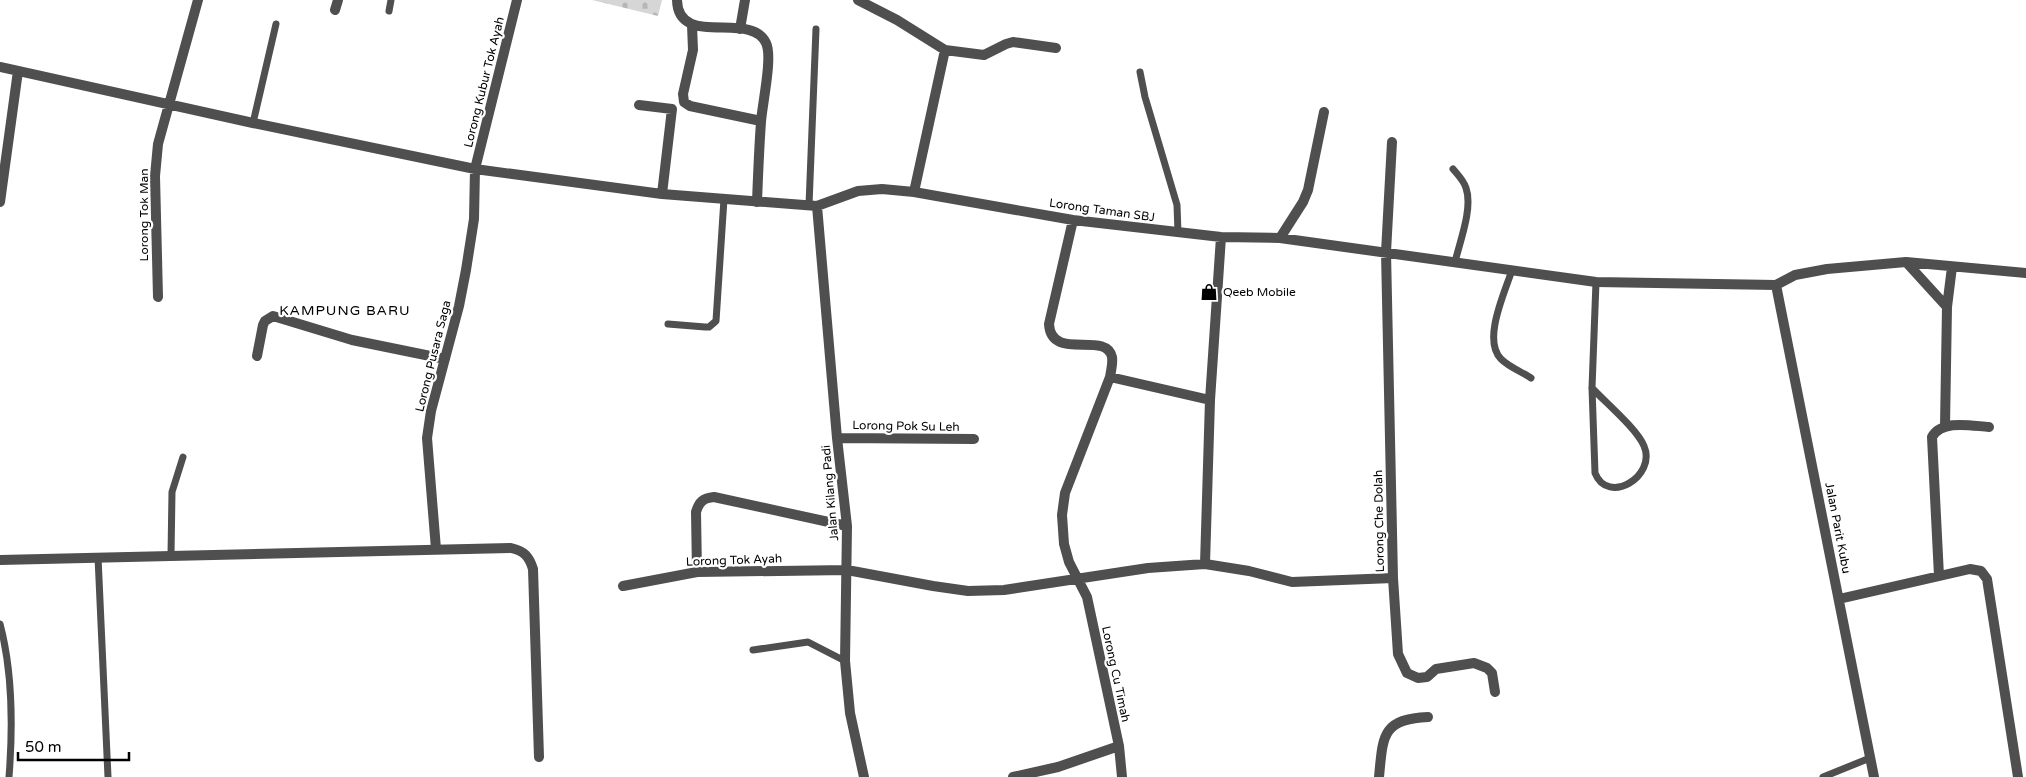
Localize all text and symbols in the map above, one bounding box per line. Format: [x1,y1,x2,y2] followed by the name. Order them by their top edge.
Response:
[461,15,507,149] street label: Lorong Kubur Tok Ayah
[137,168,151,262] street label: Lorong Tok Man
[1048,196,1156,224] street label: Lorong Taman SBJ
[1199,282,1219,302] shop icon: Qeeb Mobile
[1223,285,1296,299] place label: Qeeb Mobile
[412,299,454,413] street label: Lorong Pusara Saga
[279,302,411,319] district label: KAMPUNG BARU
[852,418,960,434] street label: Lorong Pok Su Leh
[819,444,841,542] street label: Jalan Kilang Padi
[1371,470,1387,572] street label: Lorong Che Dolah
[1822,481,1854,575] street label: Jalan Parit Kubu
[686,551,782,569] street label: Lorong Tok Ayah
[1099,625,1133,723] street label: Lorong Cu Timah
[18,730,129,762] scale bar
[25,738,62,756] text: 50 m

